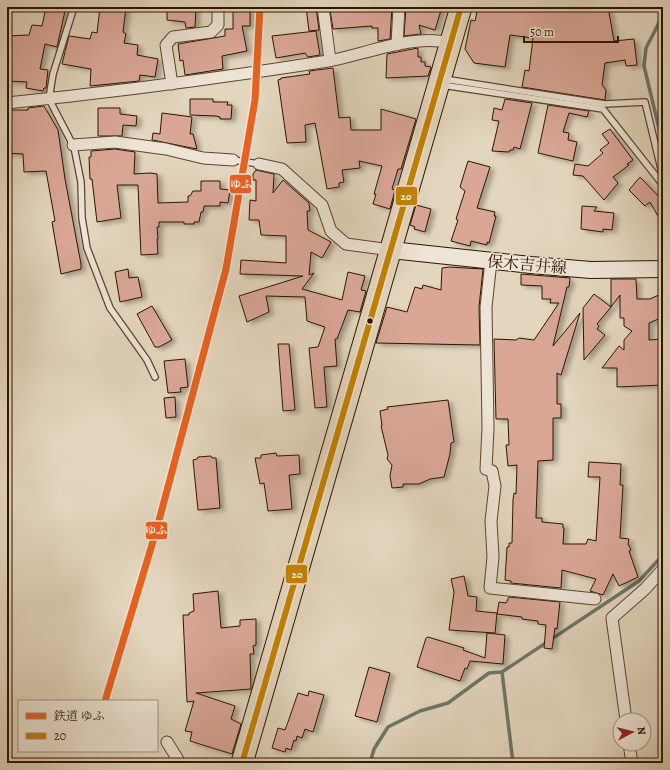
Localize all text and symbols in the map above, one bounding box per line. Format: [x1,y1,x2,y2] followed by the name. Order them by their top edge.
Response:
[524,18,618,44] scale bar
[530,24,554,40] text: 50 m
[229,174,252,194] line badge: ゆふ
[230,177,252,192] text: ゆふ
[395,186,418,206] line badge: 20
[401,189,412,204] text: 20
[486,251,568,279] street label: 保木吉井線
[365,316,375,326] unlabelled marker
[145,521,168,540] line badge: ゆふ
[145,523,167,538] text: ゆふ
[285,564,308,584] line badge: 20
[292,567,303,582] text: 20
[18,700,158,752] legend
[53,708,104,724] text: 鉄道 ゆふ
[612,712,652,752] north arrow
[633,726,649,736] text: N
[54,728,66,744] text: 20

